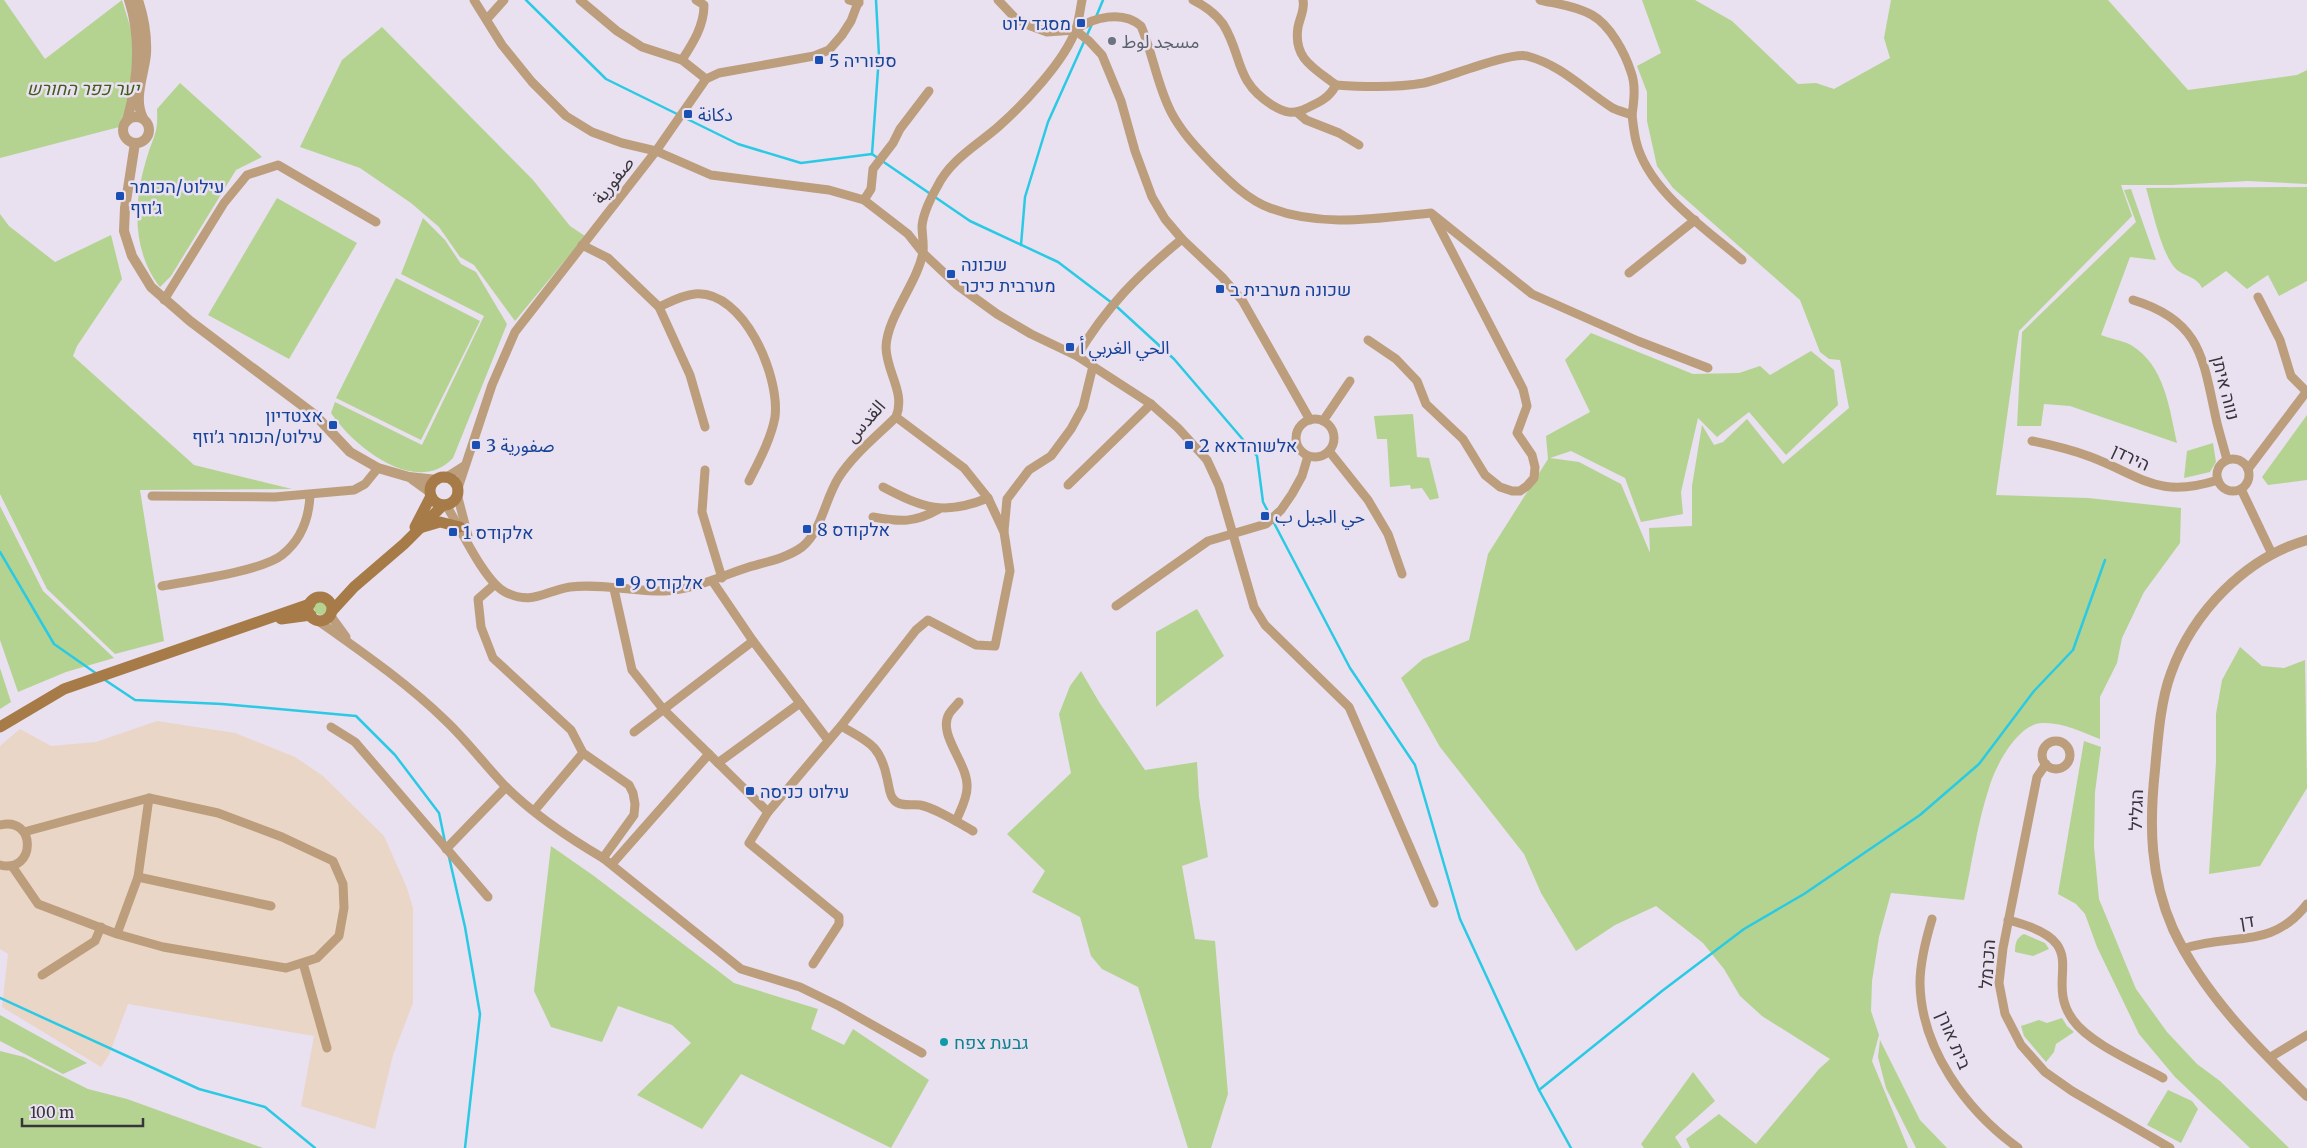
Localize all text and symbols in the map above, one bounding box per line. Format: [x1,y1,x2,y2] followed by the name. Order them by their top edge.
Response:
[1002,12,1071,35] place label: מסגד לוט
[1075,17,1087,29] marker: מסגד לוט
[1122,30,1199,53] place label: مسجد لوط
[1106,35,1118,47] marker: مسجد لوط
[829,49,897,72] place label: ספוריה 5
[813,54,825,66] marker: ספוריה 5
[27,77,141,100] park label: יער כפר החורש
[698,103,733,126] place label: دكانة
[682,108,694,120] marker: دكانة
[587,152,639,208] street label: صفورية
[130,175,224,219] place label: עילוט/הכומר ג׳וזף
[114,190,126,202] marker: עילוט/הכומר ג׳וזף
[961,253,1056,297] place label: שכונה מערבית כיכר
[945,268,957,280] marker: שכונה מערבית כיכר
[1230,278,1351,301] place label: שכונה מערבית ב
[1214,283,1226,295] marker: שכונה מערבית ב
[1080,336,1169,361] place label: الحي الغربي أ
[1064,341,1076,353] marker: الحي الغربي أ
[2207,353,2245,423] street label: נווה איתן
[840,395,890,447] street label: القدس
[192,404,323,448] place label: אצטדיון עילוט/הכומר ג׳וזף
[327,419,339,431] marker: אצטדיון עילוט/הכומר ג׳וזף
[486,434,554,457] place label: صفورية 3
[1199,434,1297,457] place label: אלשוהדאא 2
[2108,438,2154,476] street label: הירדן
[470,439,482,451] marker: صفورية 3
[1183,439,1195,451] marker: אלשוהדאא 2
[1275,505,1365,530] place label: حي الجبل ب
[1259,510,1271,522] marker: حي الجبل ب
[817,518,890,541] place label: אלקודס 8
[463,521,534,544] place label: אלקודס 1
[801,523,813,535] marker: אלקודס 8
[447,526,459,538] marker: אלקודס 1
[630,571,703,594] place label: אלקודס 9
[614,576,626,588] marker: אלקודס 9
[760,780,849,803] place label: עילוט כניסה
[744,785,756,797] marker: עילוט כניסה
[2124,789,2148,831] street label: הגליל
[2238,909,2256,933] street label: דן
[1974,938,2000,990] street label: הכרמל
[1931,1007,1977,1073] street label: בית אורן
[954,1031,1028,1054] place label: גבעת צפח
[938,1036,950,1048] marker: גבעת צפח
[22,1096,144,1128] scale bar
[30,1103,74,1122] text: 100 m

